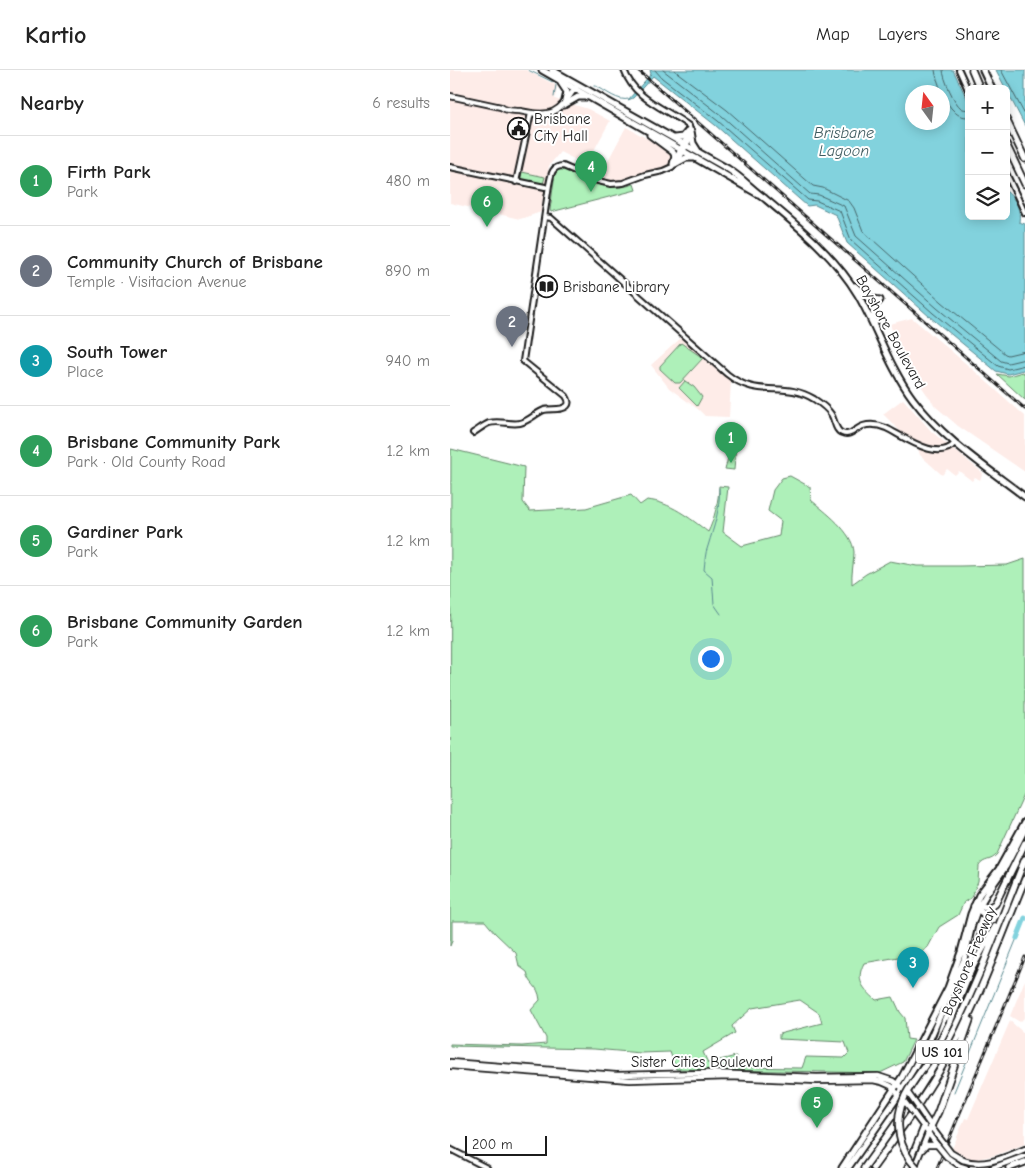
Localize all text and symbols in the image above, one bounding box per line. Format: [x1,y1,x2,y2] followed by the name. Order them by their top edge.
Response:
[25,21,87,49] text: Kartio
[816,24,850,45] text: Map
[878,24,927,45] text: Layers
[955,24,1000,45] text: Share
[905,85,950,130] north arrow
[965,85,1010,220] map controls
[965,85,1010,130] button: +
[20,91,84,115] text: Nearby
[372,94,430,112] text: 6 results
[534,110,591,145] place label: Brisbane City Hall
[506,116,530,140] public building icon: Brisbane City Hall
[814,124,874,160] water label: Brisbane Lagoon
[965,130,1010,175] button: −
[575,151,607,192] pin: 4
[67,161,150,183] text: Firth Park
[33,172,39,190] text: 1
[386,172,430,190] text: 480 m
[965,175,1010,220] button: layers
[67,183,98,201] text: Park
[471,186,503,227] pin: 6
[67,251,323,273] text: Community Church of Brisbane
[32,262,40,280] text: 2
[385,262,430,280] text: 890 m
[852,272,930,392] street label: Bayshore Boulevard
[67,273,246,291] text: Temple · Visitacion Avenue
[535,275,559,299] library icon: Brisbane Library
[563,278,670,296] place label: Brisbane Library
[496,306,528,347] pin: 2
[67,341,167,363] text: South Tower
[32,352,40,370] text: 3
[385,352,430,370] text: 940 m
[67,363,103,381] text: Place
[715,422,747,463] pin: 1
[67,431,280,453] text: Brisbane Community Park
[32,442,40,460] text: 4
[387,442,430,460] text: 1.2 km
[67,453,226,471] text: Park · Old County Road
[67,521,183,543] text: Gardiner Park
[32,532,40,550] text: 5
[387,532,430,550] text: 1.2 km
[67,543,98,561] text: Park
[67,611,303,633] text: Brisbane Community Garden
[32,622,40,640] text: 6
[387,622,430,640] text: 1.2 km
[67,633,98,651] text: Park
[698,646,724,672] your location
[938,904,1000,1018] street label: Bayshore Freeway
[897,947,929,988] pin: 3
[916,1040,968,1064] road number: US 101
[631,1053,773,1071] street label: Sister Cities Boulevard
[801,1087,833,1128] pin: 5
[465,1133,548,1156] scale bar
[472,1136,513,1153] text: 200 m

